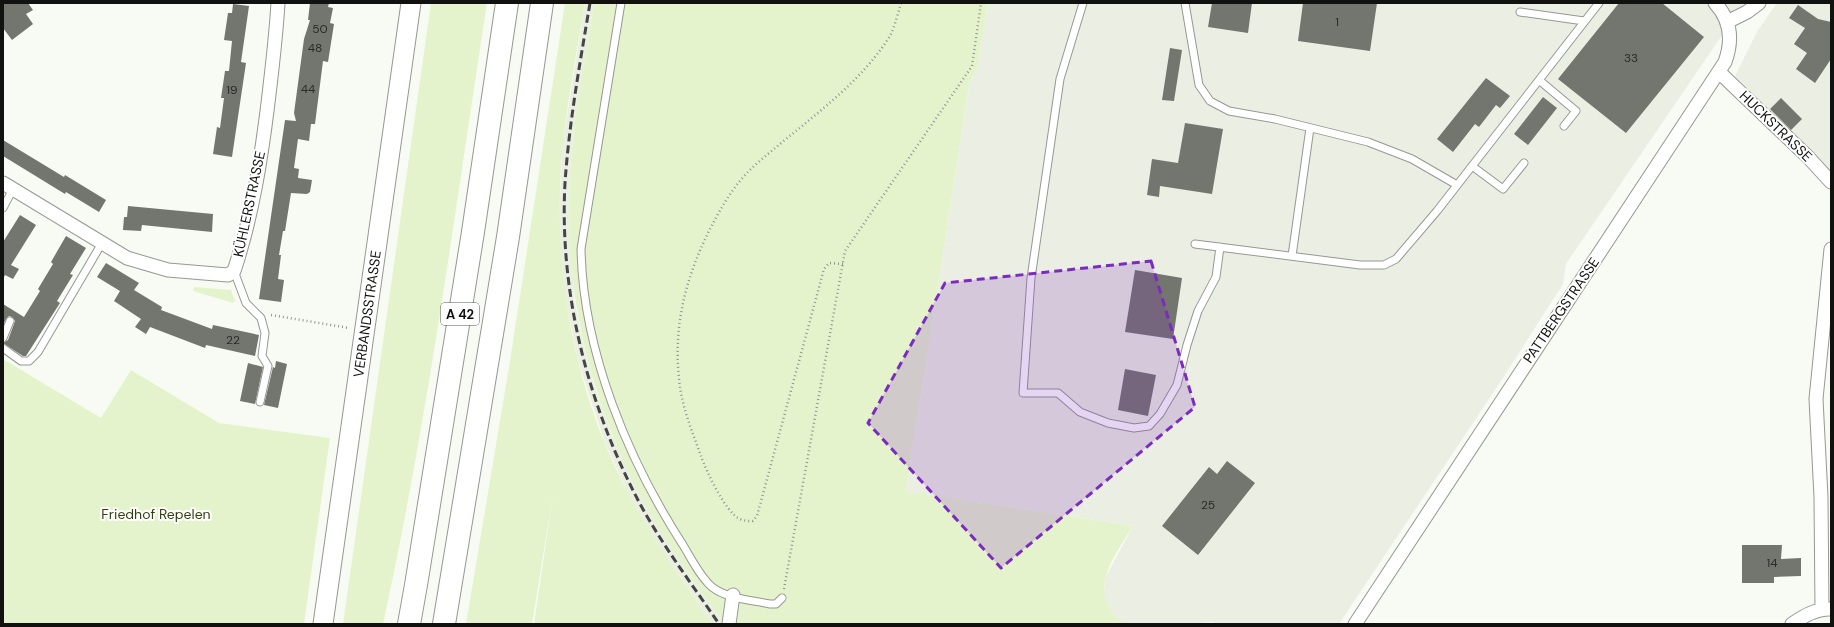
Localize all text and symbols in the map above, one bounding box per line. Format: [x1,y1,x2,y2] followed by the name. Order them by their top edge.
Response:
[1335,14,1339,30] house number: 1
[312,21,328,37] house number: 50
[308,40,322,56] house number: 48
[1624,50,1638,66] house number: 33
[301,81,315,97] house number: 44
[226,82,238,98] house number: 19
[1736,87,1816,165] street label: HUCKSTRASSE
[229,149,269,259] street label: KÜHLERSTRASSE
[349,249,385,379] street label: VERBANDSSTRASSE
[1519,254,1603,366] street label: PATTBERGSTRASSE
[441,303,479,325] road number: A 42
[226,332,240,348] house number: 22
[1201,497,1215,513] house number: 25
[101,505,211,523] park label: Friedhof Repelen
[1766,555,1778,571] house number: 14

